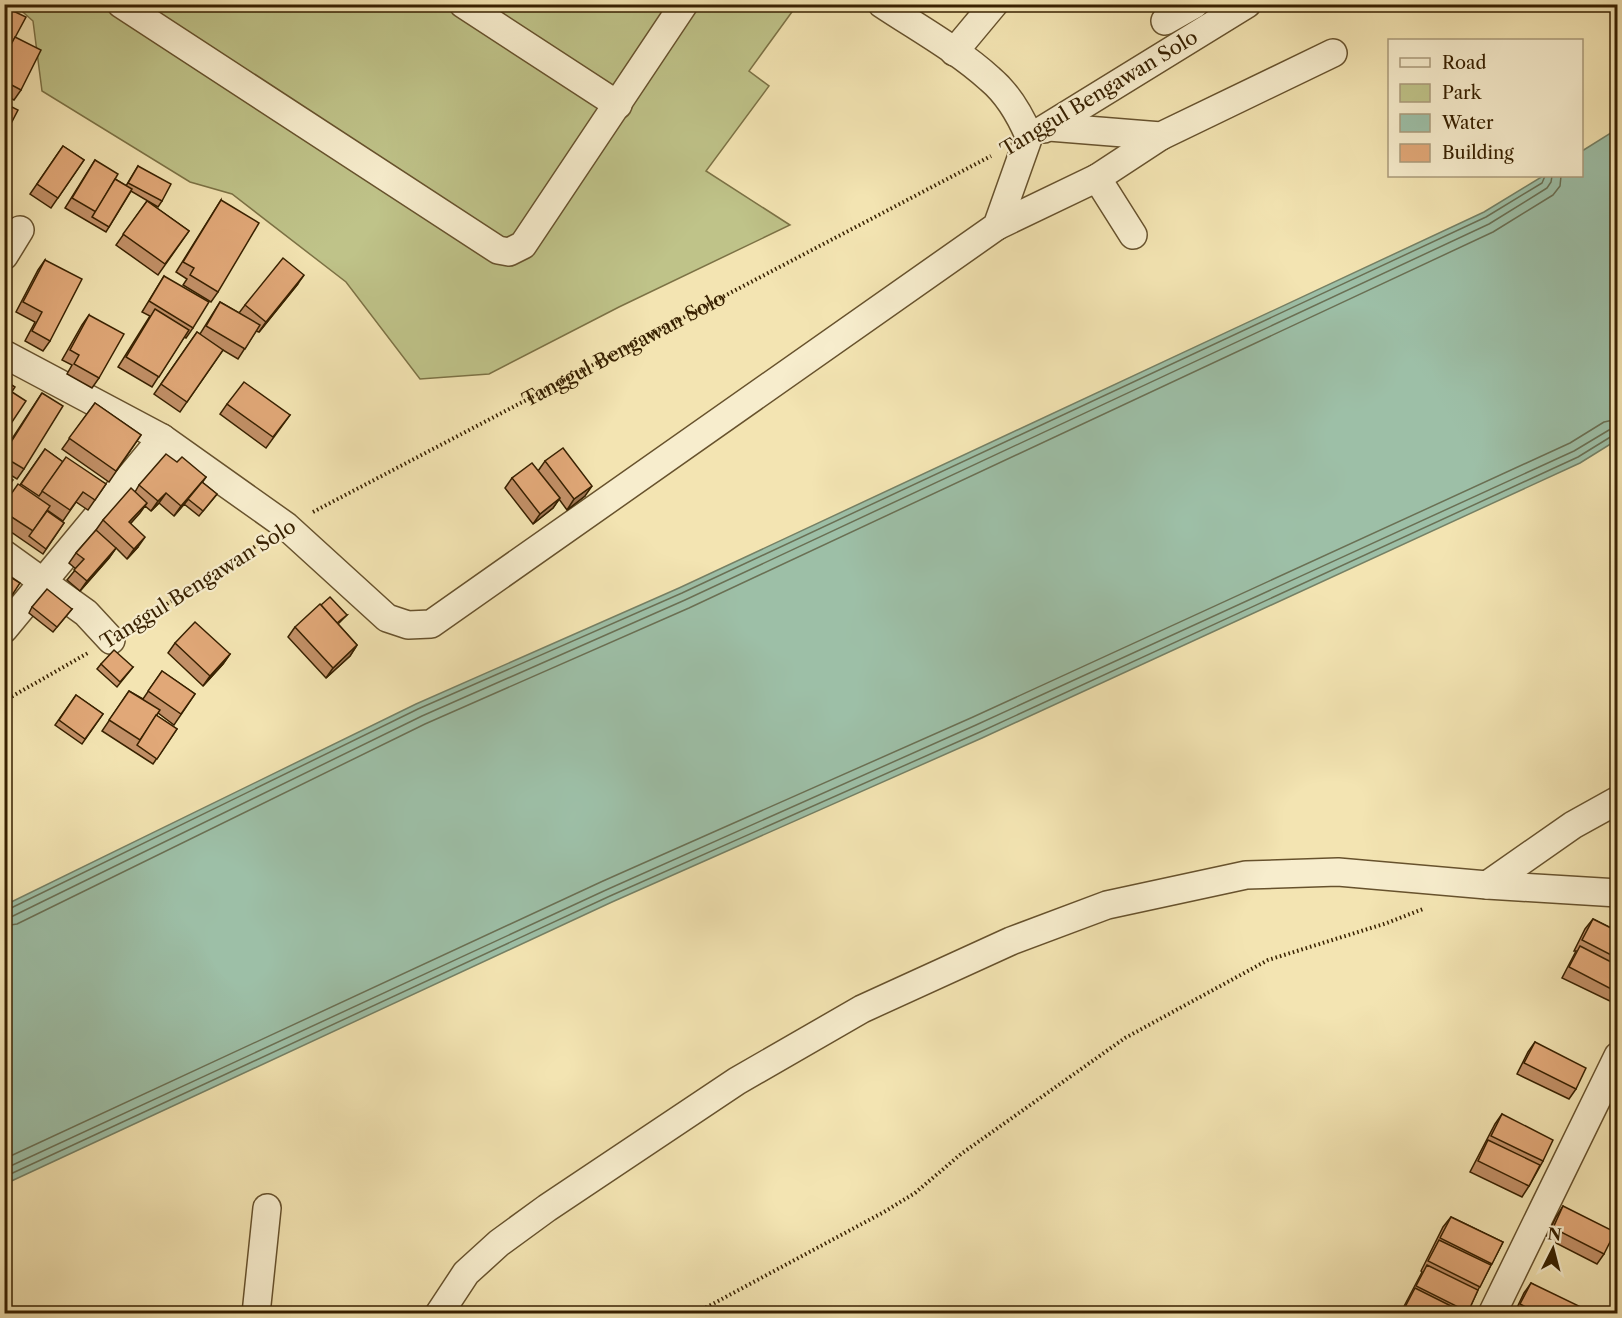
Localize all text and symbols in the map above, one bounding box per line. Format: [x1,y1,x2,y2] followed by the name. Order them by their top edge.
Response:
[996,25,1202,161] street label: Tanggul Bengawan Solo
[1388,39,1583,177] legend
[1442,52,1487,74] text: Road
[1442,82,1483,104] text: Park
[1441,112,1494,134] text: Water
[1442,142,1514,164] text: Building
[518,286,729,412] street label: Tanggul Bengawan Solo
[96,514,300,654] street label: Tanggul Bengawan Solo
[1523,1219,1583,1279] north arrow
[1547,1223,1563,1245] text: N

